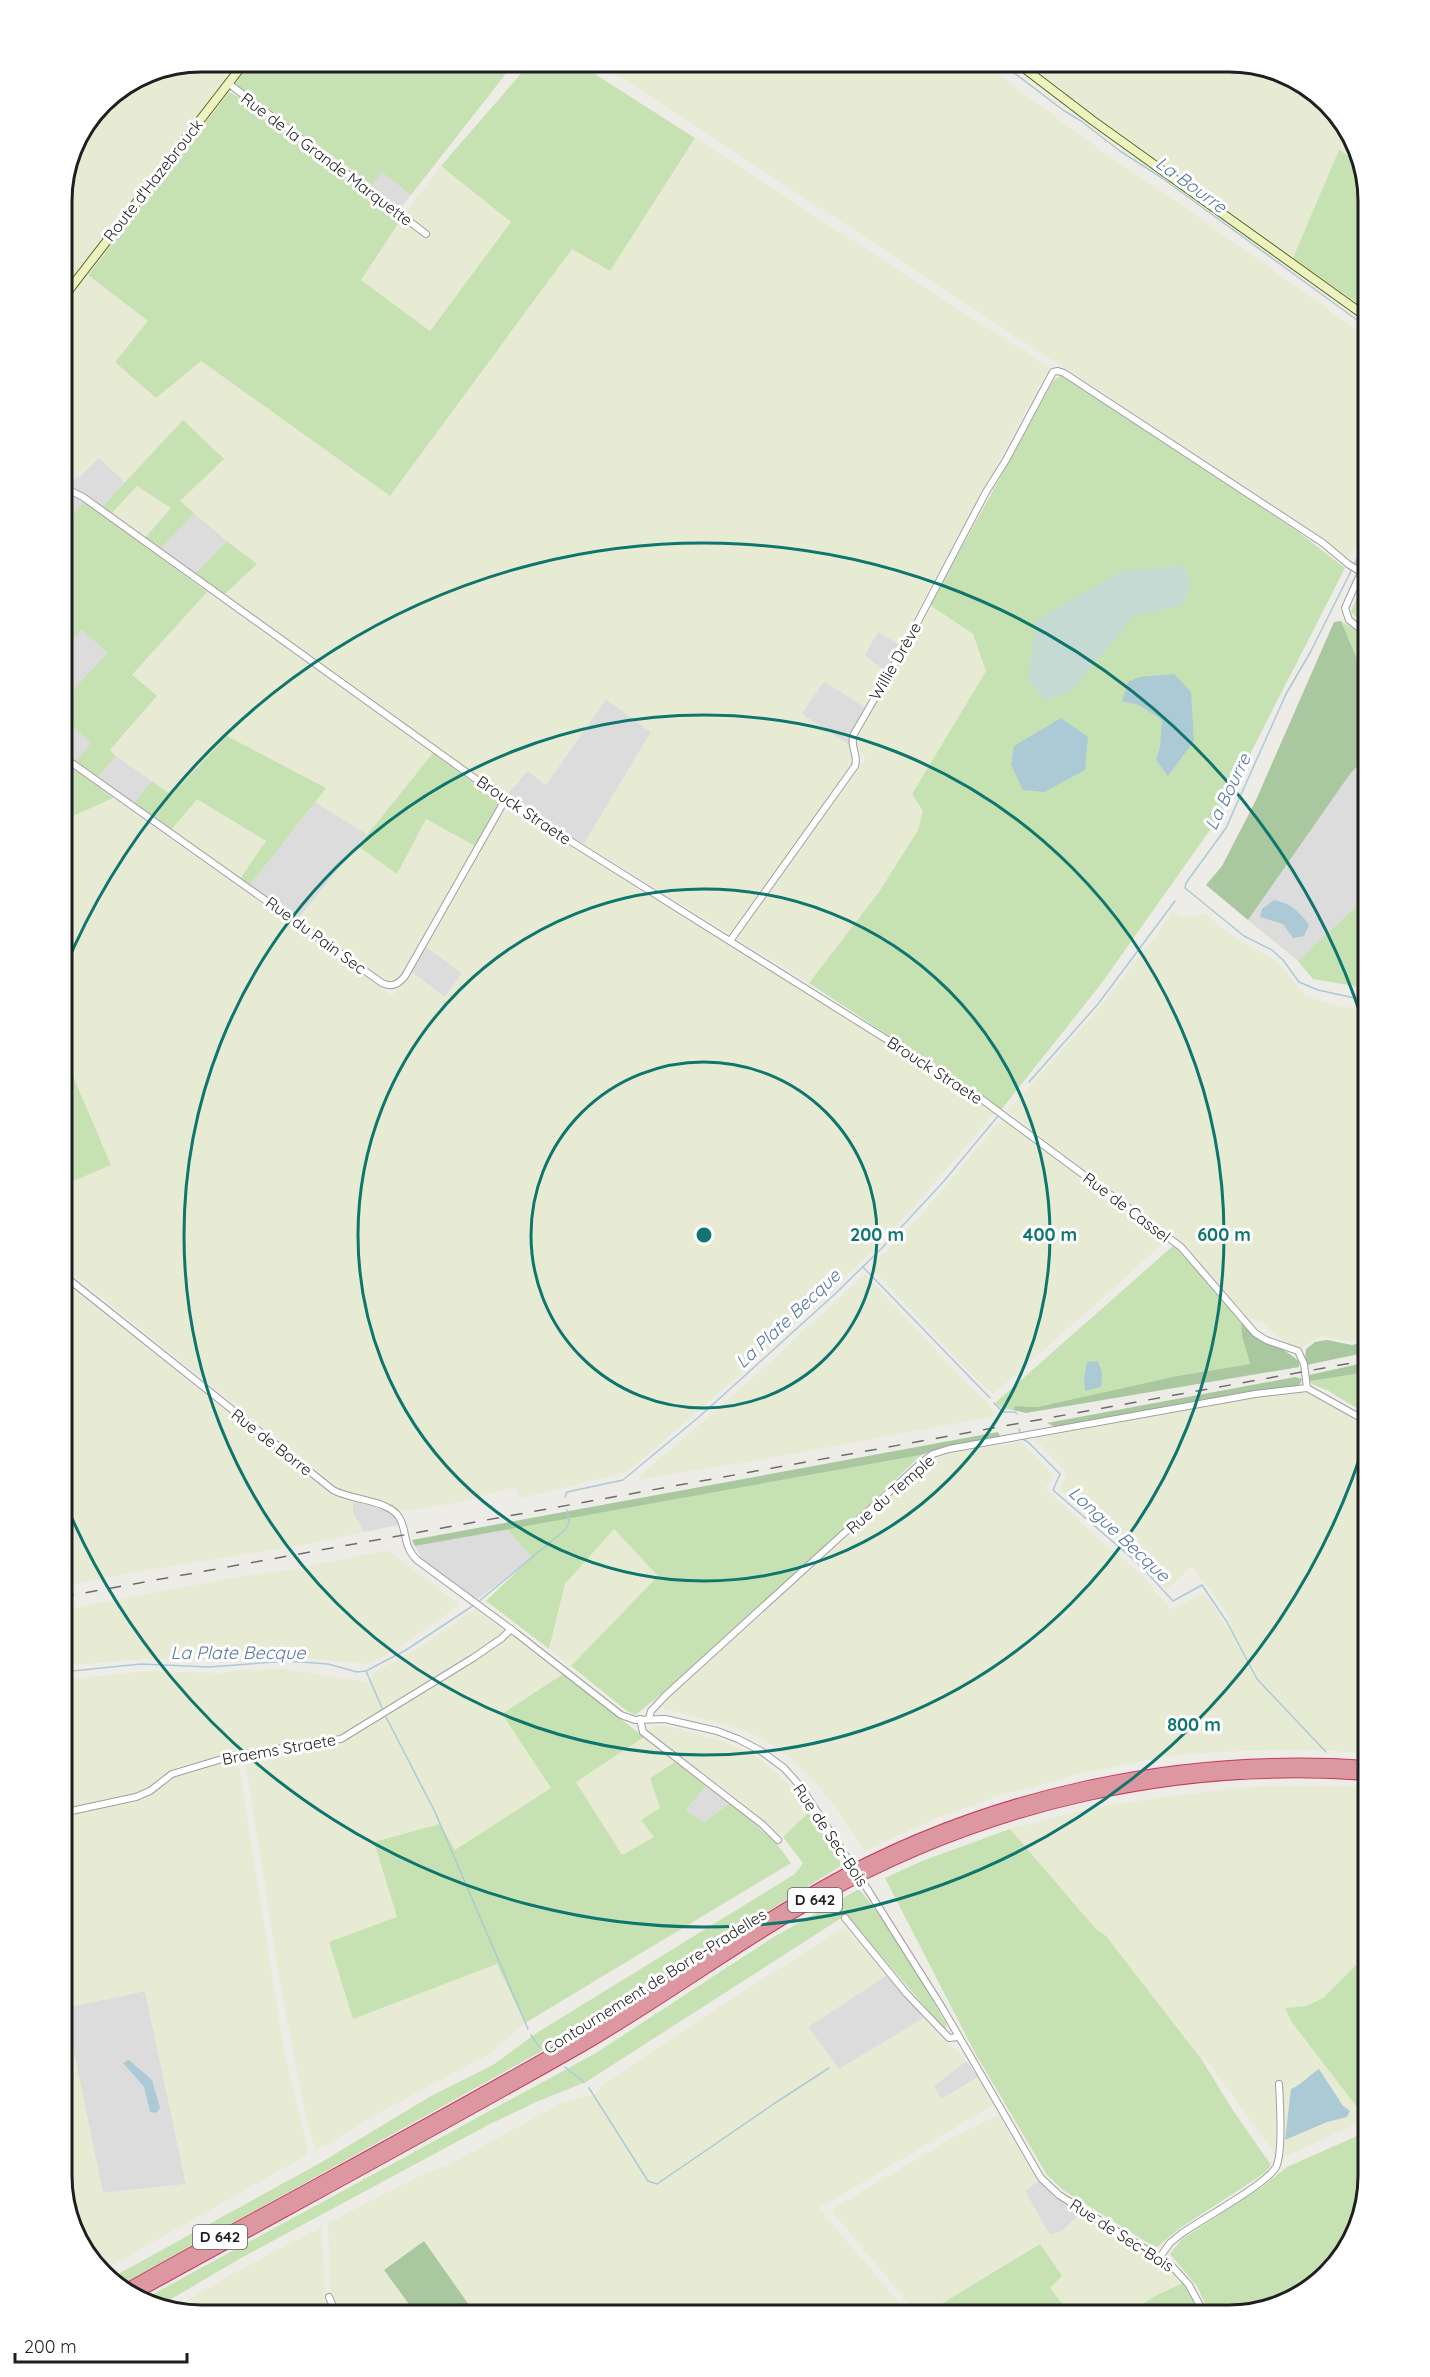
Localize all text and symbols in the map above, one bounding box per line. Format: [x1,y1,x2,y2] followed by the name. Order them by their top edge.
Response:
[237,88,417,230] street label: Rue de la Grande Marquette
[99,115,207,245] street label: Route d'Hazebrouck
[1151,151,1232,218] water label: La Bourre
[865,618,925,704] street label: Willie Drève
[1199,749,1256,834] water label: La Bourre
[473,771,575,849] street label: Brouck Straete
[262,892,370,978] street label: Rue du Pain Sec
[884,1032,986,1108] street label: Brouck Straete
[1079,1168,1175,1246] street label: Rue de Cassel
[850,1223,904,1246] text: 200 m
[1023,1223,1077,1246] text: 400 m
[1197,1223,1251,1246] text: 600 m
[694,1225,714,1245] centre of rings
[731,1264,845,1373] water label: La Plate Becque
[228,1404,316,1480] street label: Rue de Borre
[842,1450,938,1538] street label: Rue du Temple
[1064,1481,1175,1587] water label: Longue Becque
[171,1641,306,1664] water label: La Plate Becque
[1167,1713,1221,1736] text: 800 m
[221,1729,337,1769] street label: Braems Straete
[789,1780,873,1890] street label: Rue de Sec-Bois
[788,1888,842,1912] road number: D 642
[540,1904,770,2058] street label: Contournement de Borre-Pradelles
[1066,2194,1178,2276] street label: Rue de Sec-Bois
[193,2225,247,2249] road number: D 642
[15,2326,188,2364] scale bar
[24,2335,77,2358] text: 200 m

